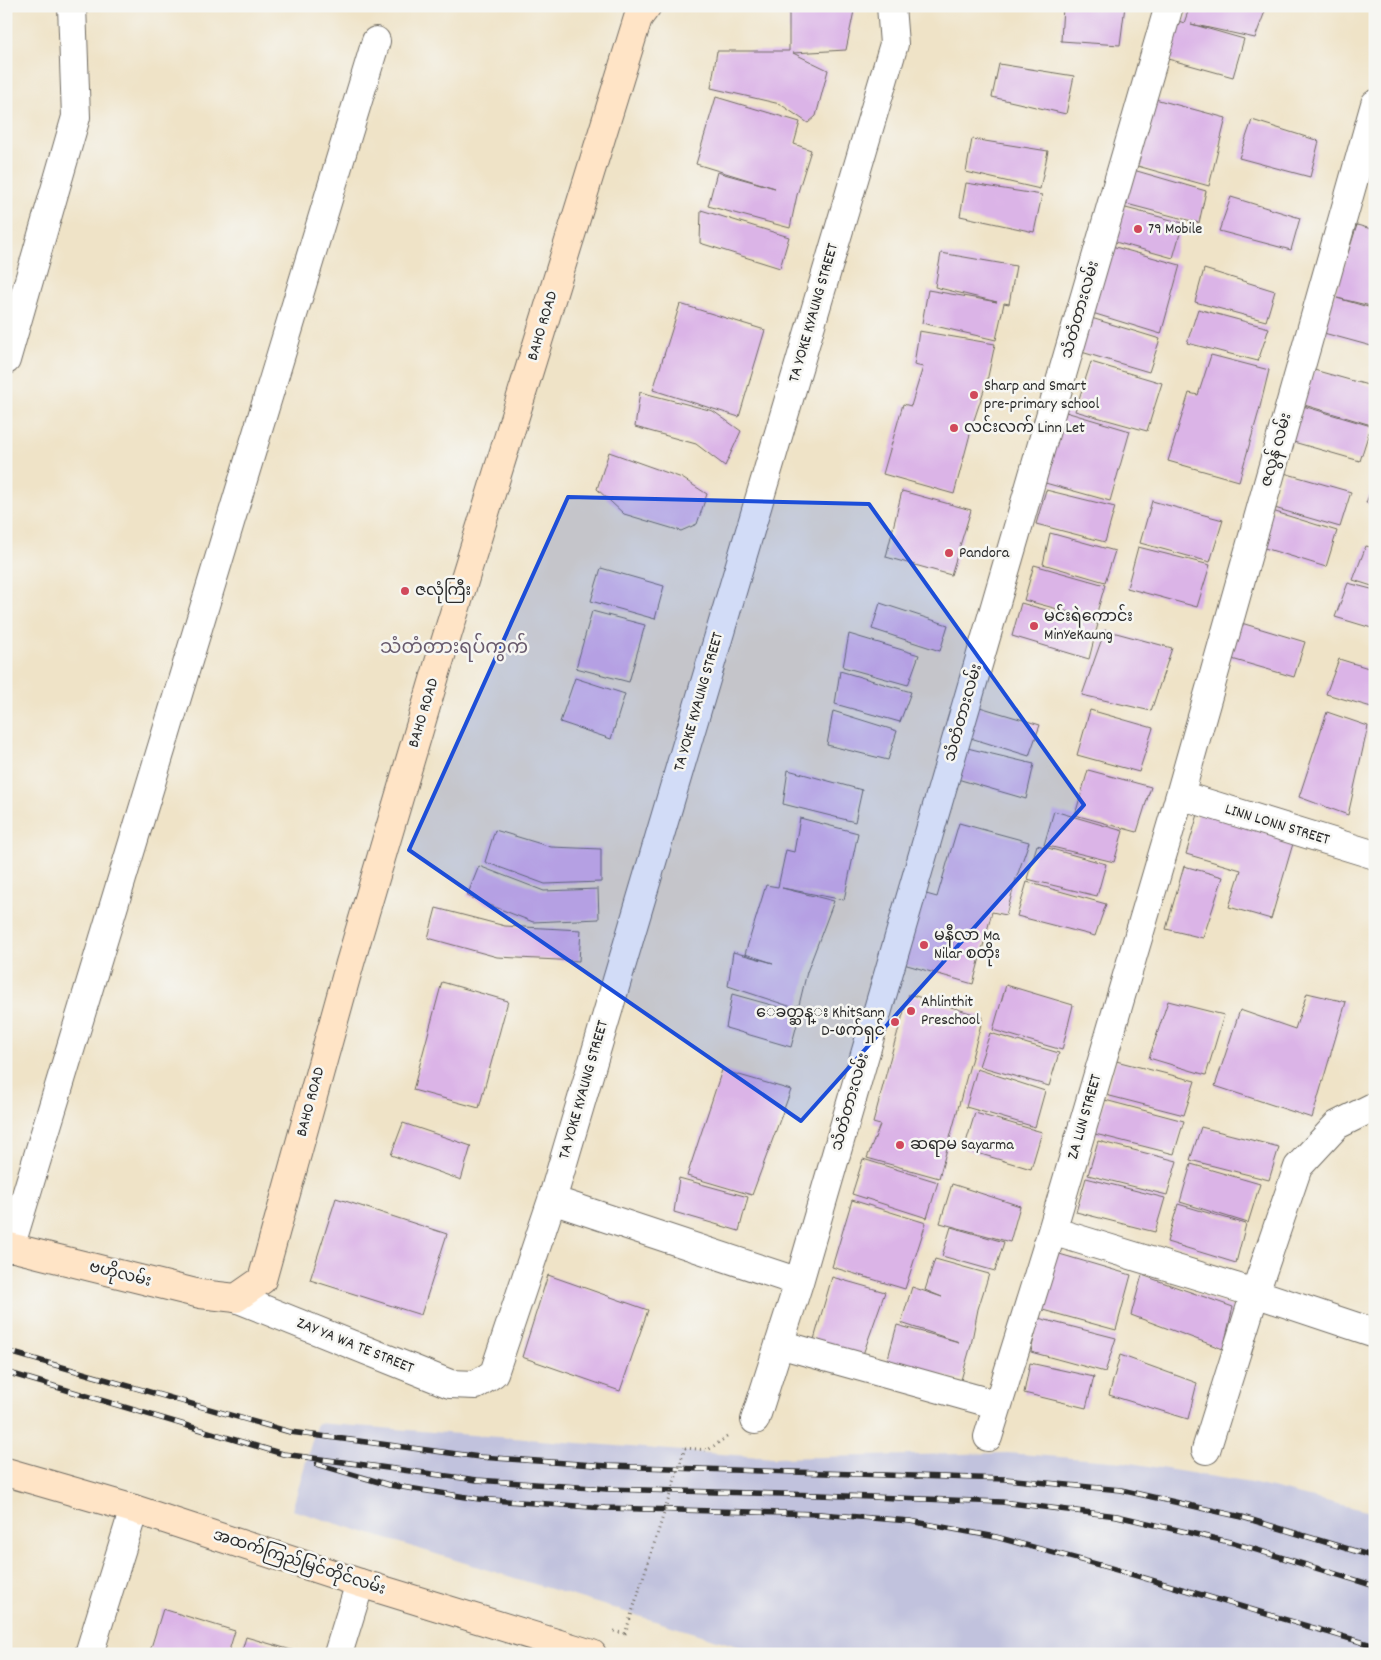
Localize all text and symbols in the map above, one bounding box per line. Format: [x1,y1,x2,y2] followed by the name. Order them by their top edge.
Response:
[1148,218,1202,241] place label: 79 Mobile
[1132,223,1144,235] marker: 79 Mobile
[783,240,845,385] street label: TA YOKE KYAUNG STREET
[1054,258,1106,362] street label: သံတံတားလမ်း
[522,289,564,363] street label: BAHO ROAD
[984,375,1099,416] place label: Sharp and Smart pre-primary school
[968,389,980,401] marker: Sharp and Smart pre-primary school
[1254,410,1299,490] street label: ဇလွန် လမ်း
[964,415,1085,440] place label: လင်းလက် Linn Let
[948,422,960,434] marker: လင်းလက် Linn Let
[959,542,1010,565] place label: Pandora
[943,547,955,559] marker: Pandora
[415,578,471,604] place label: ဇလုံကြီး
[399,585,411,597] marker: ဇလုံကြီး
[1044,604,1133,647] place label: မင်းရဲကောင်း MinYeKaung
[1028,620,1040,632] marker: မင်းရဲကောင်း MinYeKaung
[668,629,730,774] street label: TA YOKE KYAUNG STREET
[380,632,528,663] district label: သံတံတားရပ်ကွက်
[937,661,989,765] street label: သံတံတားလမ်း
[403,676,445,750] street label: BAHO ROAD
[1222,798,1333,852] street label: LINN LONN STREET
[934,924,1000,967] place label: မနီလာ Ma Nilar စတိုး
[918,939,930,951] marker: မနီလာ Ma Nilar စတိုး
[921,991,980,1032] place label: Ahlinthit Preschool
[756,1002,885,1044] place label: ေခတ္ဆန္း KhitSann D-ဖက်ရှင်
[905,1005,917,1017] marker: Ahlinthit Preschool
[889,1016,901,1028] marker: ေခတ္ဆန္း KhitSann D-ဖက်ရှင်
[553,1017,615,1162] street label: TA YOKE KYAUNG STREET
[824,1050,876,1154] street label: သံတံတားလမ်း
[291,1065,331,1139] street label: BAHO ROAD
[1062,1071,1108,1162] street label: ZA LUN STREET
[910,1134,1014,1157] place label: ဆရာမ Sayarma
[894,1139,906,1151] marker: ဆရာမ Sayarma
[86,1254,154,1295] street label: ဗဟိုလမ်း
[293,1312,418,1380] street label: ZAY YA WA TE STREET
[209,1522,389,1603] street label: အထက်ကြည်မြင်တိုင်လမ်း

